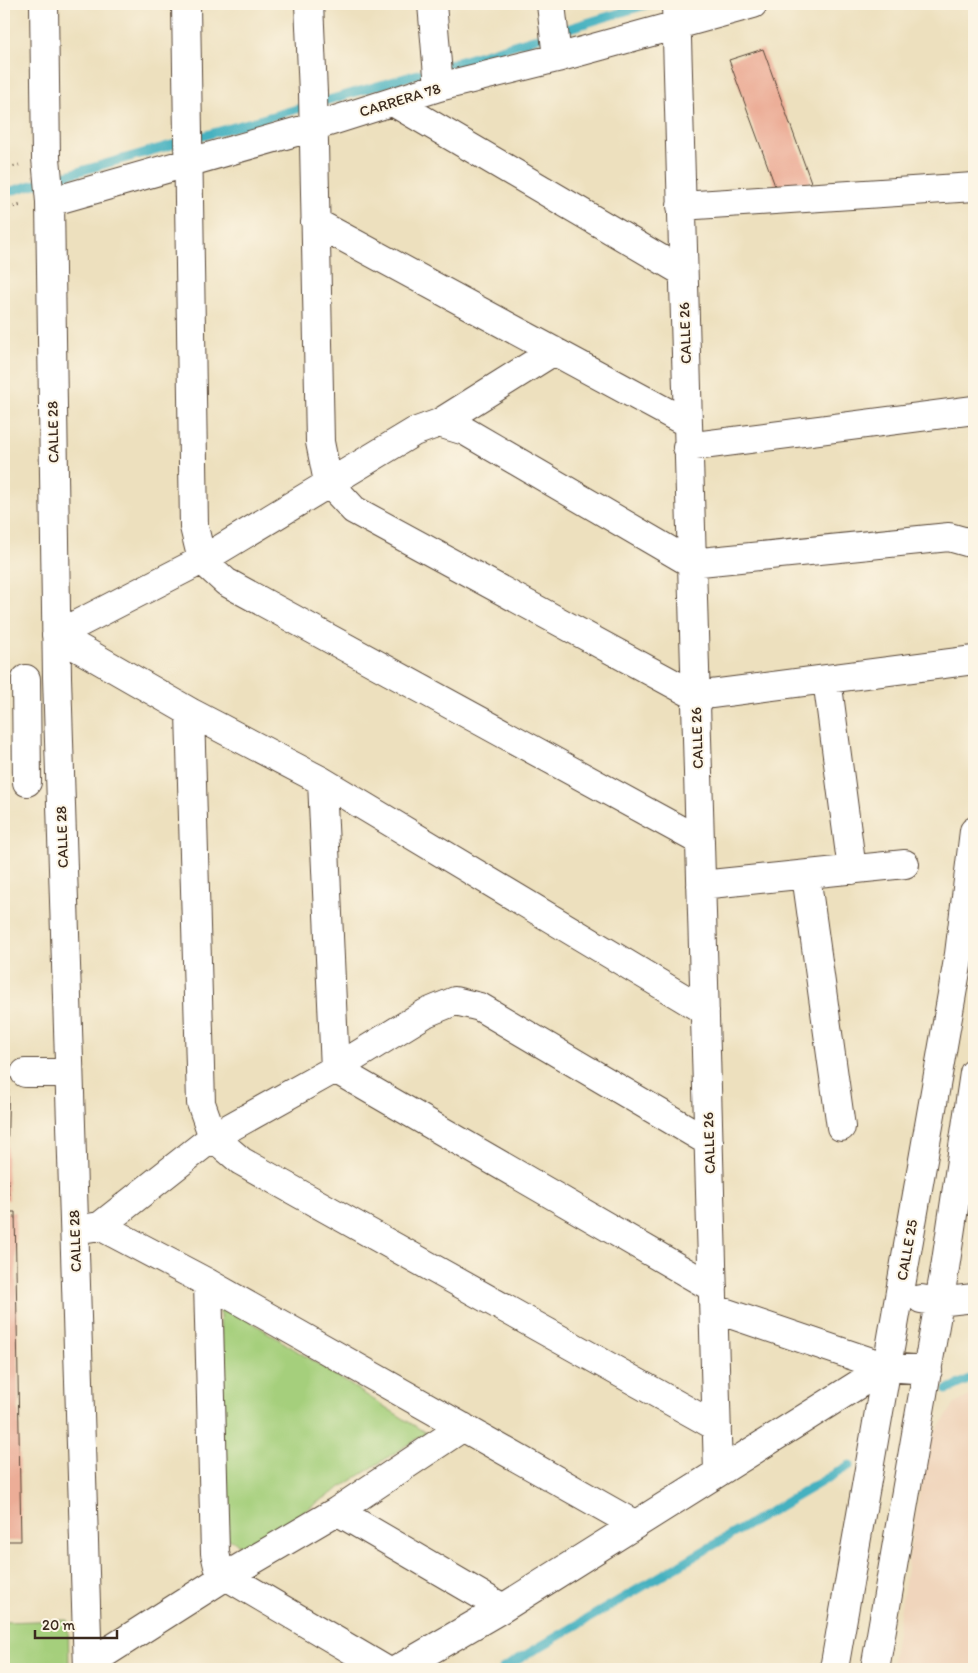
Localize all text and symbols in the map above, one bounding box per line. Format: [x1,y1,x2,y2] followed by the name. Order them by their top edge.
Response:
[357,79,443,121] street label: CARRERA 78
[675,302,695,364] street label: CALLE 26
[43,401,63,463] street label: CALLE 28
[687,707,707,769] street label: CALLE 26
[52,806,72,868] street label: CALLE 28
[699,1112,719,1174] street label: CALLE 26
[65,1210,85,1272] street label: CALLE 28
[893,1218,921,1282] street label: CALLE 25
[35,1608,118,1640] scale bar
[42,1616,76,1634] text: 20 m

